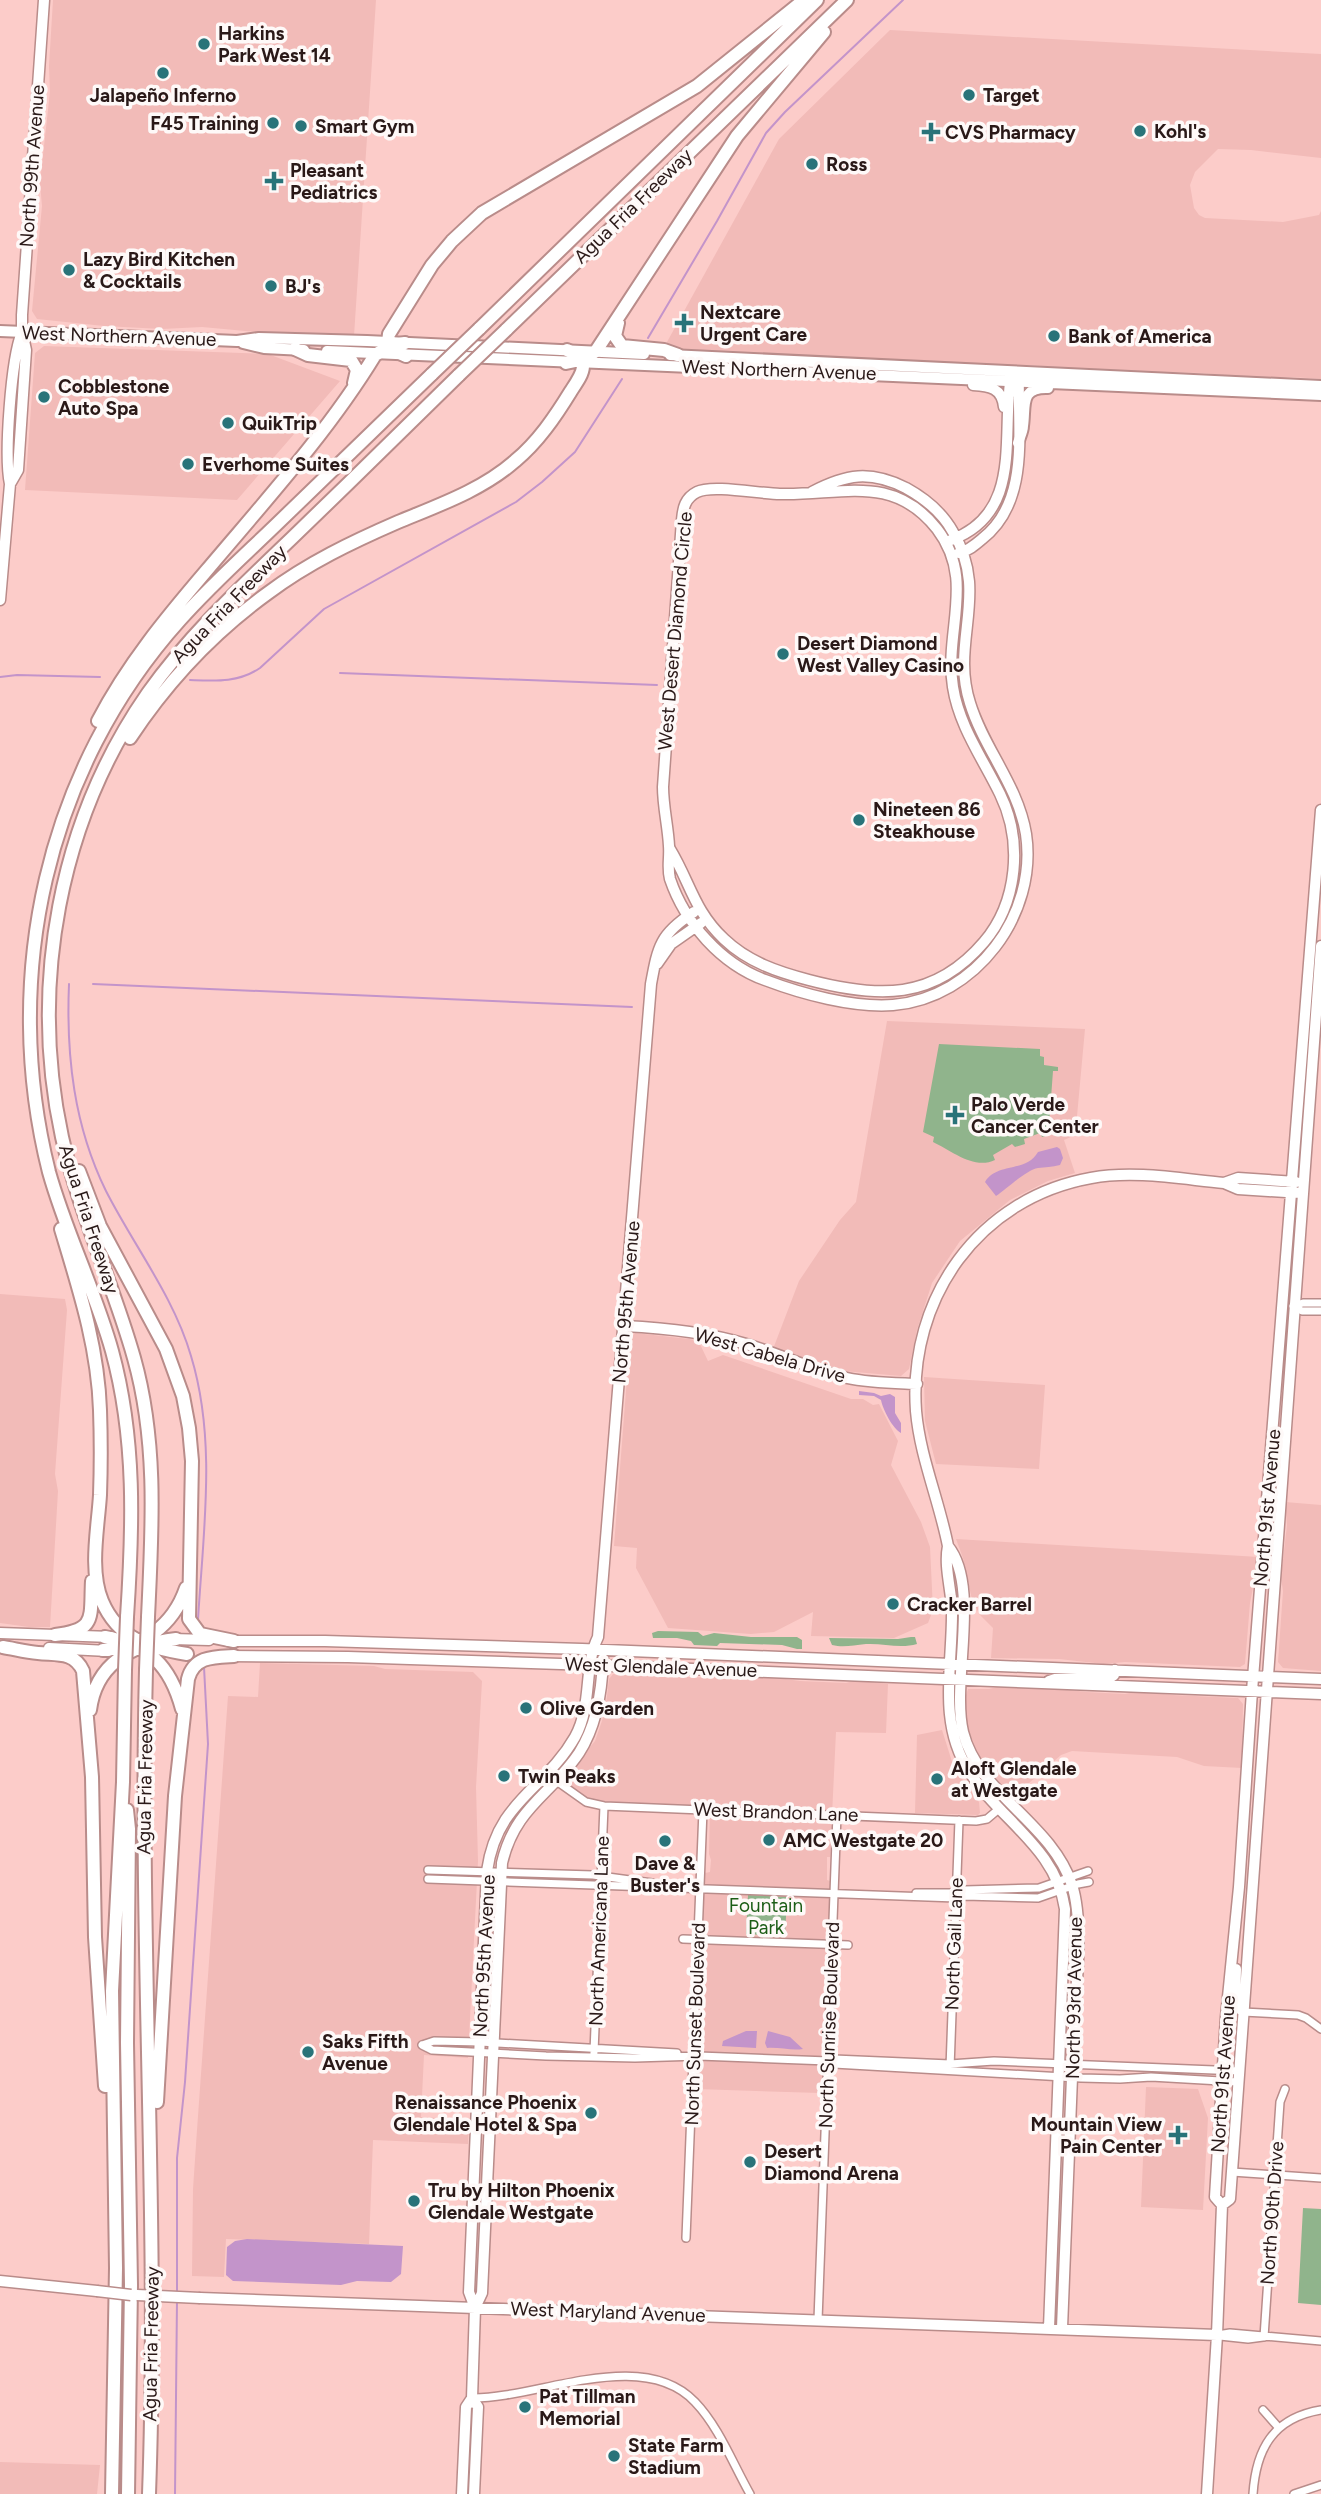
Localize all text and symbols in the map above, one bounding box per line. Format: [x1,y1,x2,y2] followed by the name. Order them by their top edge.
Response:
[218,22,331,67] place label: Harkins Park West 14
[196,36,212,52] marker: Harkins Park West 14
[155,65,171,81] marker: Jalapeño Inferno
[15,84,49,248] street label: North 99th Avenue
[90,84,236,107] place label: Jalapeño Inferno
[983,84,1040,107] place label: Target
[961,87,977,103] marker: Target
[150,112,259,135] place label: F45 Training
[265,115,281,131] marker: F45 Training
[315,115,414,138] place label: Smart Gym
[293,118,309,134] marker: Smart Gym
[1154,120,1206,143] place label: Kohl's
[945,121,1076,144] place label: CVS Pharmacy
[1132,123,1148,139] marker: Kohl's
[923,124,939,140] marker: CVS Pharmacy
[569,144,697,268] street label: Agua Fria Freeway
[826,153,867,176] place label: Ross
[804,156,820,172] marker: Ross
[290,159,377,204] place label: Pleasant Pediatrics
[264,171,284,191] marker: Pleasant Pediatrics
[83,248,235,293] place label: Lazy Bird Kitchen & Cocktails
[61,262,77,278] marker: Lazy Bird Kitchen & Cocktails
[285,275,321,298] place label: BJ's
[263,278,279,294] marker: BJ's
[700,301,808,346] place label: Nextcare Urgent Care
[674,313,694,333] marker: Nextcare Urgent Care
[21,321,217,351] street label: West Northern Avenue
[1068,325,1212,348] place label: Bank of America
[1046,328,1062,344] marker: Bank of America
[681,355,877,385] street label: West Northern Avenue
[58,375,170,420] place label: Cobblestone Auto Spa
[36,389,52,405] marker: Cobblestone Auto Spa
[242,412,317,435] place label: QuikTrip
[220,415,236,431] marker: QuikTrip
[202,453,349,476] place label: Everhome Suites
[180,456,196,472] marker: Everhome Suites
[653,511,697,751] street label: West Desert Diamond Circle
[167,540,291,668] street label: Agua Fria Freeway
[797,632,964,677] place label: Desert Diamond West Valley Casino
[775,646,791,662] marker: Desert Diamond West Valley Casino
[873,798,980,843] place label: Nineteen 86 Steakhouse
[851,812,867,828] marker: Nineteen 86 Steakhouse
[971,1093,1099,1138] place label: Palo Verde Cancer Center
[945,1105,965,1125] marker: Palo Verde Cancer Center
[54,1142,124,1296] street label: Agua Fria Freeway
[607,1220,645,1384] street label: North 95th Avenue
[692,1322,848,1388] street label: West Cabela Drive
[1249,1428,1285,1588] street label: North 91st Avenue
[907,1593,1032,1616] place label: Cracker Barrel
[885,1596,901,1612] marker: Cracker Barrel
[564,1652,758,1682] street label: West Glendale Avenue
[540,1697,654,1720] place label: Olive Garden
[132,1699,158,1855] street label: Agua Fria Freeway
[518,1700,534,1716] marker: Olive Garden
[951,1757,1077,1802] place label: Aloft Glendale at Westgate
[518,1765,616,1788] place label: Twin Peaks
[496,1768,512,1784] marker: Twin Peaks
[929,1771,945,1787] marker: Aloft Glendale at Westgate
[693,1798,859,1826] street label: West Brandon Lane
[783,1829,943,1852] place label: AMC Westgate 20
[761,1832,777,1848] marker: AMC Westgate 20
[657,1833,673,1849] marker: Dave & Buster's
[584,1835,614,2027] street label: North Americana Lane
[630,1852,700,1897] place label: Dave & Buster's
[468,1874,500,2038] street label: North 95th Avenue
[940,1877,968,2011] street label: North Gail Lane
[729,1894,803,1939] park label: Fountain Park
[1061,1917,1087,2079] street label: North 93rd Avenue
[814,1921,844,2129] street label: North Sunrise Boulevard
[680,1922,710,2126] street label: North Sunset Boulevard
[1206,1994,1240,2154] street label: North 91st Avenue
[322,2030,409,2075] place label: Saks Fifth Avenue
[300,2044,316,2060] marker: Saks Fifth Avenue
[393,2091,577,2136] place label: Renaissance Phoenix Glendale Hotel & Spa
[583,2105,599,2121] marker: Renaissance Phoenix Glendale Hotel & Spa
[1031,2113,1162,2158] place label: Mountain View Pain Center
[1168,2125,1188,2145] marker: Mountain View Pain Center
[764,2140,899,2185] place label: Desert Diamond Arena
[1256,2140,1288,2286] street label: North 90th Drive
[742,2154,758,2170] marker: Desert Diamond Arena
[428,2179,615,2224] place label: Tru by Hilton Phoenix Glendale Westgate
[406,2193,422,2209] marker: Tru by Hilton Phoenix Glendale Westgate
[138,2266,164,2422] street label: Agua Fria Freeway
[510,2297,706,2327] street label: West Maryland Avenue
[539,2385,635,2430] place label: Pat Tillman Memorial
[517,2399,533,2415] marker: Pat Tillman Memorial
[628,2434,724,2479] place label: State Farm Stadium
[606,2448,622,2464] marker: State Farm Stadium

